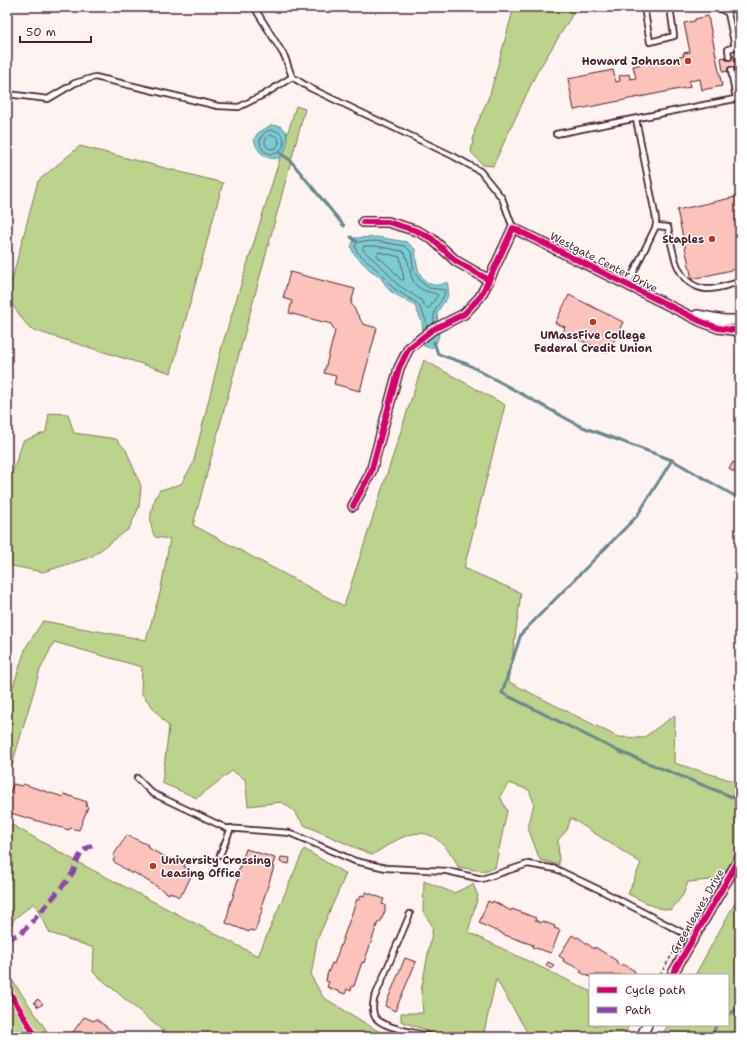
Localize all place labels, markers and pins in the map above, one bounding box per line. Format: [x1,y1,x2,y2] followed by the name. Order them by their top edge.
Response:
[582,54,681,69] place label: Howard Johnson
[683,56,693,66] marker: Howard Johnson
[662,232,704,247] place label: Staples
[707,234,717,244] marker: Staples
[588,317,598,327] marker: UMassFive College Federal Credit Union
[534,328,653,356] place label: UMassFive College Federal Credit Union
[161,853,271,881] place label: University Crossing Leasing Office
[148,861,158,871] marker: University Crossing Leasing Office

